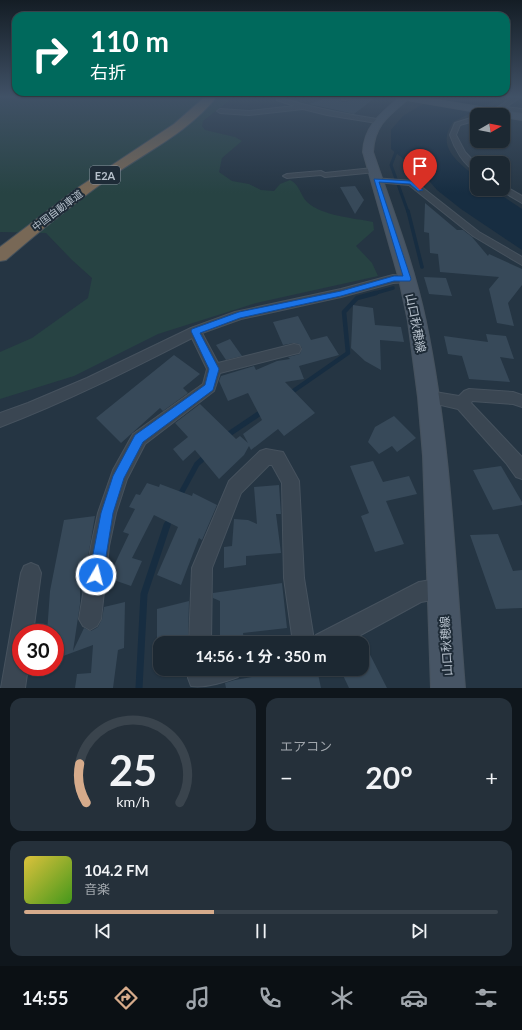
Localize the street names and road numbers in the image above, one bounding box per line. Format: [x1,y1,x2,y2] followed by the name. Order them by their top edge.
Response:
[90,166,120,184] road number: E2A
[29,187,85,233] street label: 中国自動車道
[403,292,429,354] street label: 山口秋穂線
[437,616,455,676] street label: 山口秋穂線

